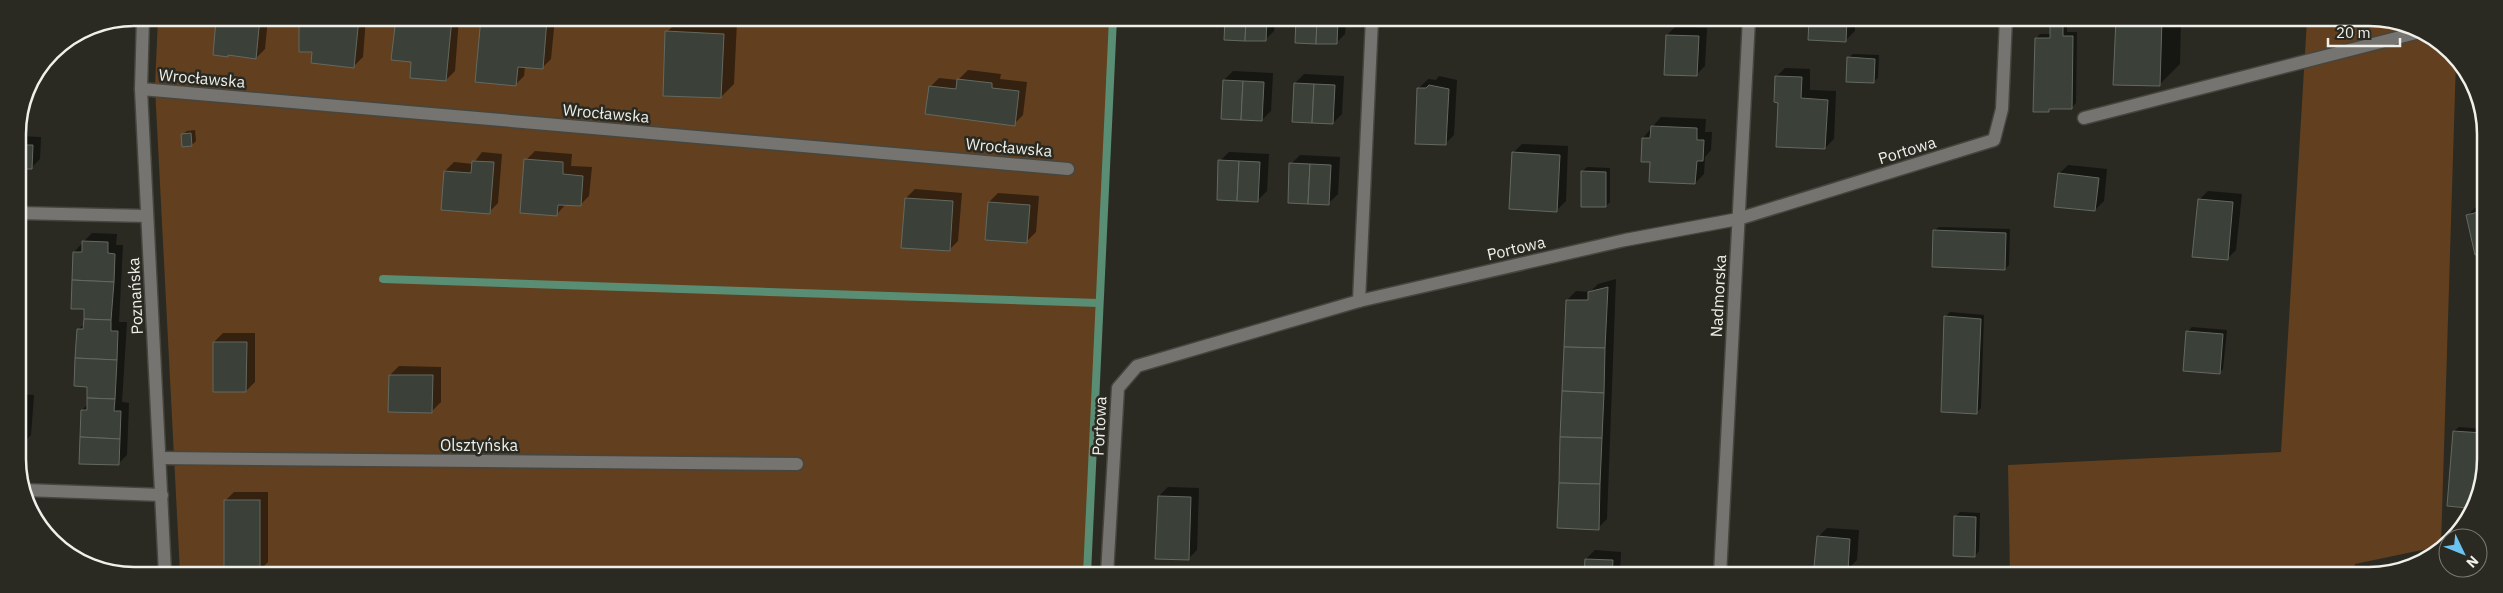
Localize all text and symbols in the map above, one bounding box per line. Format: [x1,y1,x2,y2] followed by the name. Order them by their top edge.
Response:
[2328,15,2400,47] scale bar
[2336,23,2371,42] text: 20 m
[158,64,247,92] street label: Wrocławska
[562,99,651,127] street label: Wrocławska
[1876,132,1939,168] street label: Portowa
[965,133,1054,161] street label: Wrocławska
[1485,231,1548,264] street label: Portowa
[1706,254,1730,338] street label: Nadmorska
[123,257,147,335] street label: Poznańska
[1087,395,1111,456] street label: Portowa
[440,435,519,455] street label: Olsztyńska
[2438,528,2488,578] north arrow
[2462,552,2483,572] text: N

